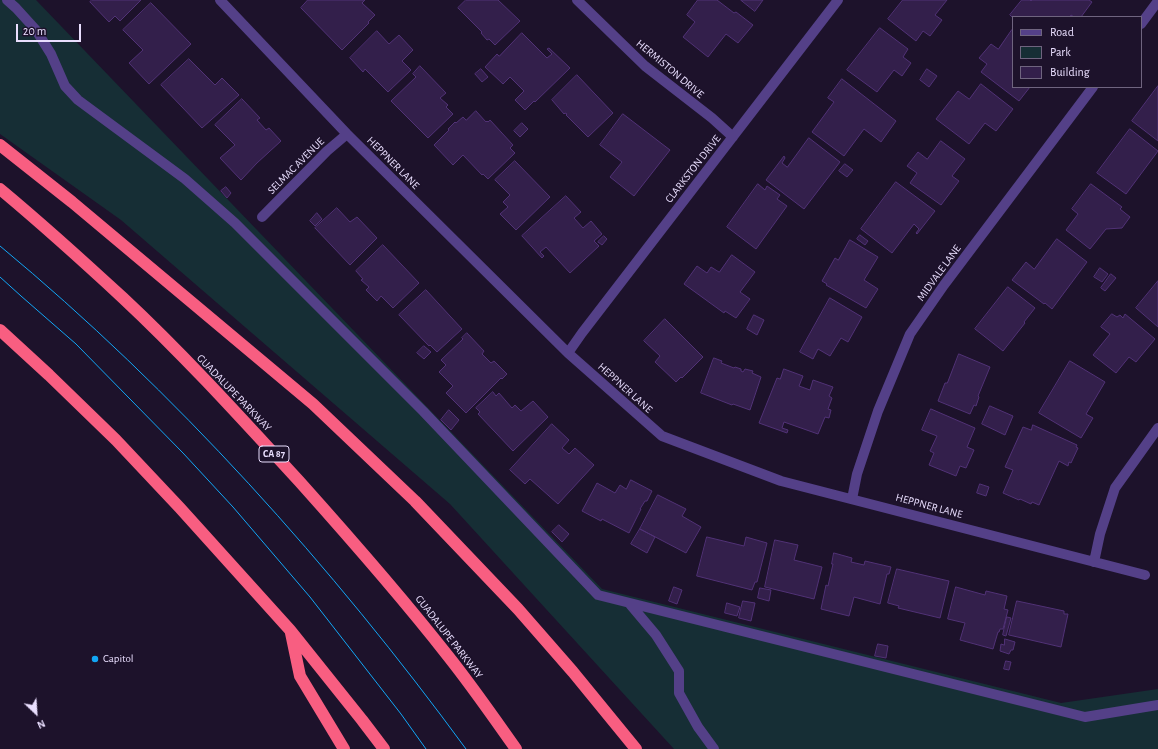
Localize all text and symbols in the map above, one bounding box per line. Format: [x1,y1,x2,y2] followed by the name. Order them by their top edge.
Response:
[18,16,83,42] scale bar
[1012,16,1142,88] legend
[23,25,46,37] text: 20 m
[1050,26,1074,38] text: Road
[633,37,707,101] street label: HERMISTON DRIVE
[1050,46,1071,58] text: Park
[1050,66,1090,78] text: Building
[662,132,724,206] street label: CLARKSTON DRIVE
[364,134,422,192] street label: HEPPNER LANE
[265,135,327,197] street label: SELMAC AVENUE
[914,242,964,304] street label: MIDVALE LANE
[194,352,274,434] street label: GUADALUPE PARKWAY
[595,360,655,416] street label: HEPPNER LANE
[259,446,289,462] road number: CA 87
[894,491,964,521] street label: HEPPNER LANE
[412,593,486,681] street label: GUADALUPE PARKWAY
[103,652,134,666] place label: Capitol
[90,654,100,664] marker: Capitol
[16,693,56,733] north arrow
[35,718,47,731] text: N

